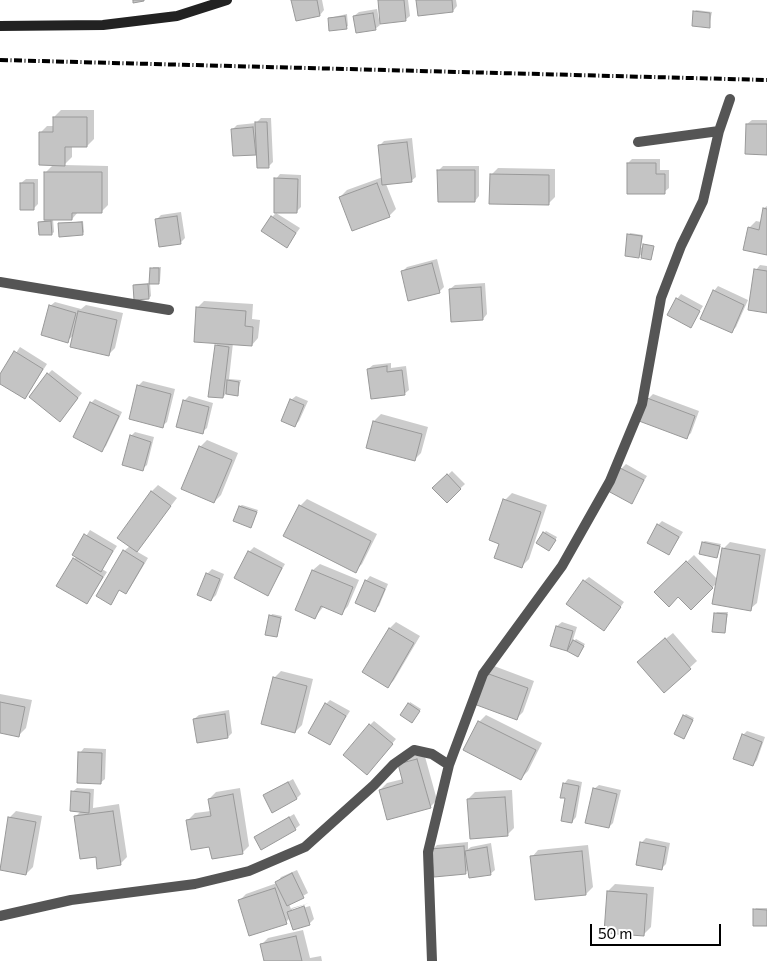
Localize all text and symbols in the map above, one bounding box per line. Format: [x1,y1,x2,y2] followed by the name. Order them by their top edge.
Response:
[592,914,723,946] scale bar
[598,924,632,942] text: 50 m

